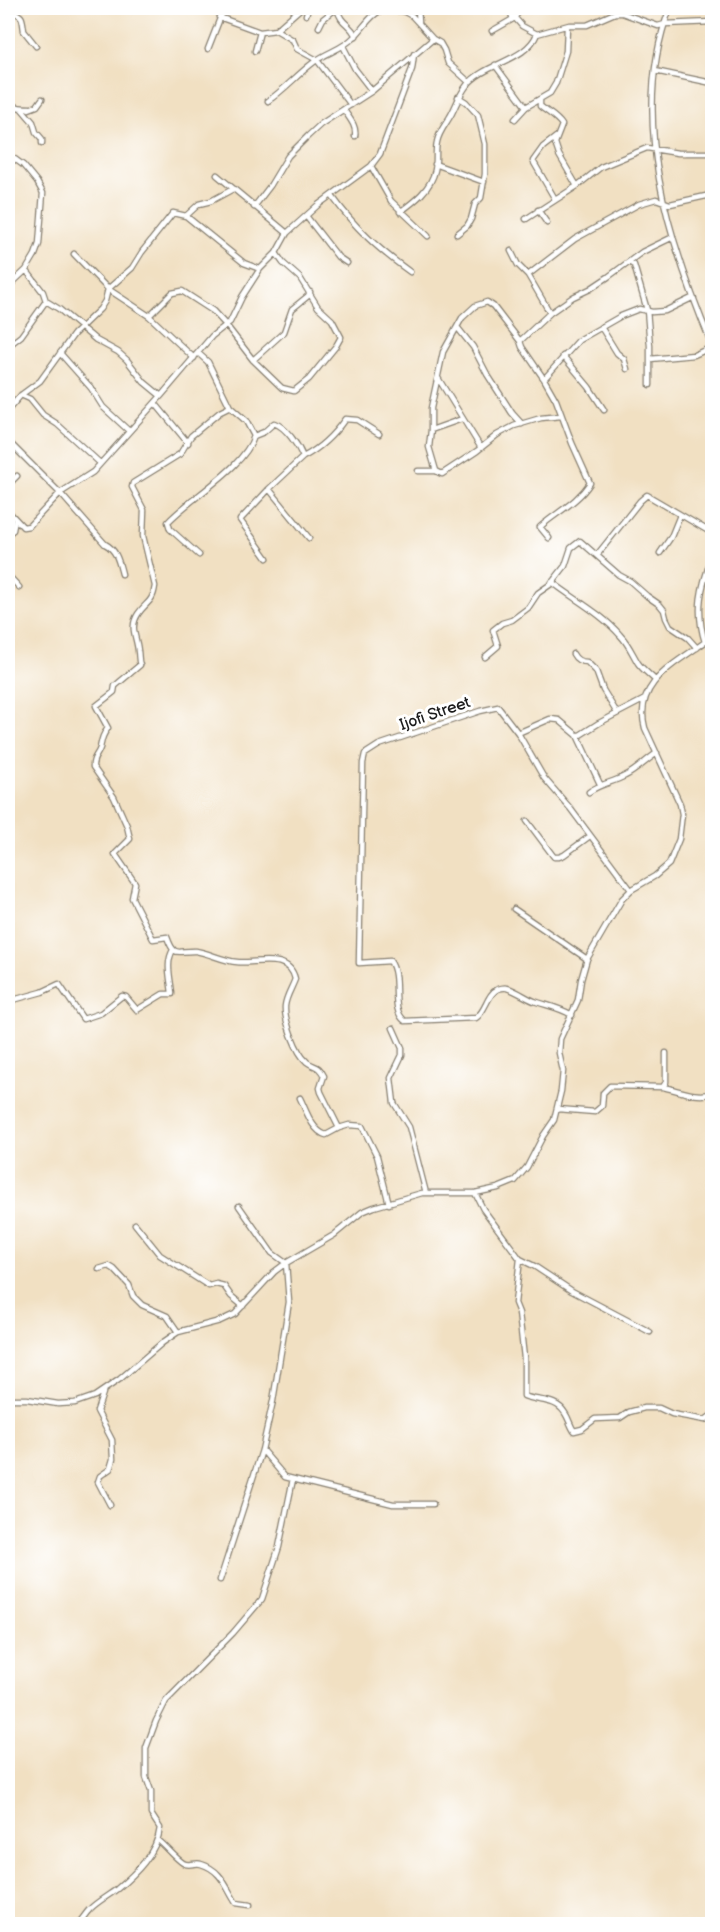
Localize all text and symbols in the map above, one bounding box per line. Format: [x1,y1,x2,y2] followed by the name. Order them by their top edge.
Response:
[397,693,473,735] street label: Ijofi Street

